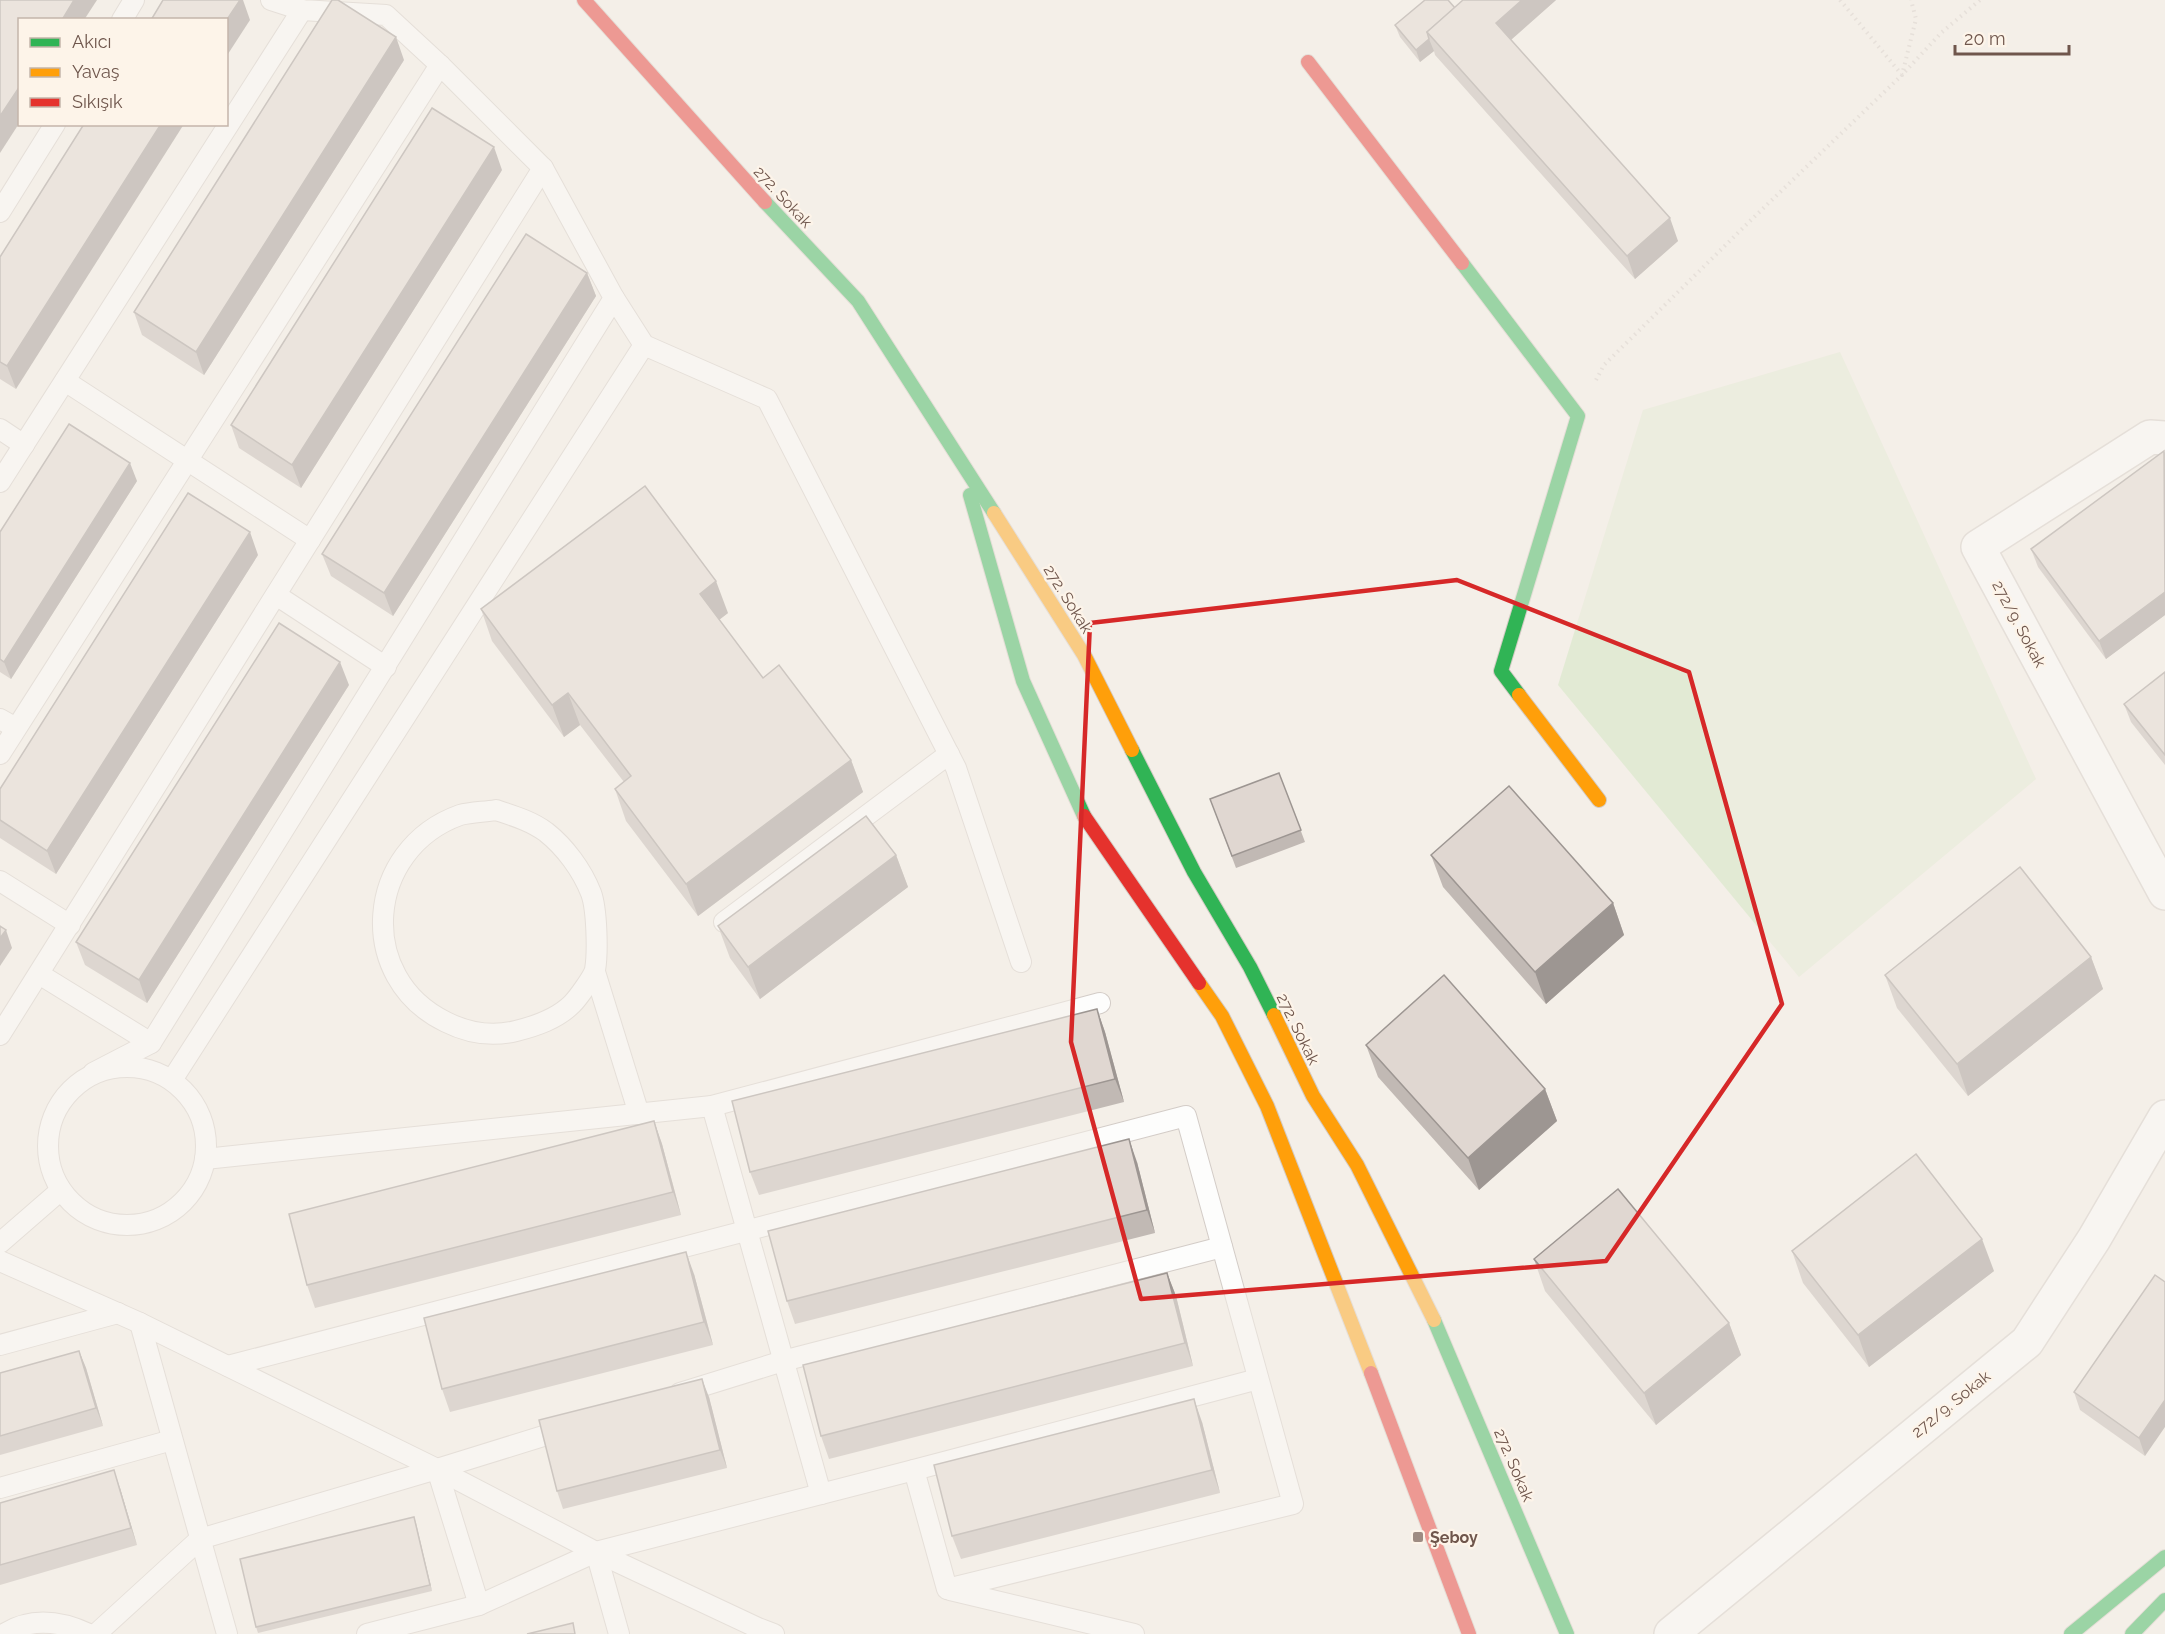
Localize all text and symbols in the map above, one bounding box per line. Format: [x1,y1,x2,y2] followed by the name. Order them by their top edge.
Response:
[18,18,228,126] legend
[1955,18,2069,56] scale bar
[1964,28,2006,49] text: 20 m
[72,31,111,52] text: Akıcı
[72,61,120,82] text: Yavaş
[72,91,123,112] text: Sıkışık
[750,162,817,232] street label: 272. Sokak
[1039,561,1097,637] street label: 272. Sokak
[1988,577,2050,671] street label: 272/9. Sokak
[1273,990,1324,1068] street label: 272. Sokak
[1908,1366,1995,1442] street label: 272/9. Sokak
[1490,1426,1538,1505] street label: 272. Sokak
[1430,1528,1478,1547] place label: Şeboy
[1411,1530,1425,1544] marker: Şeboy

